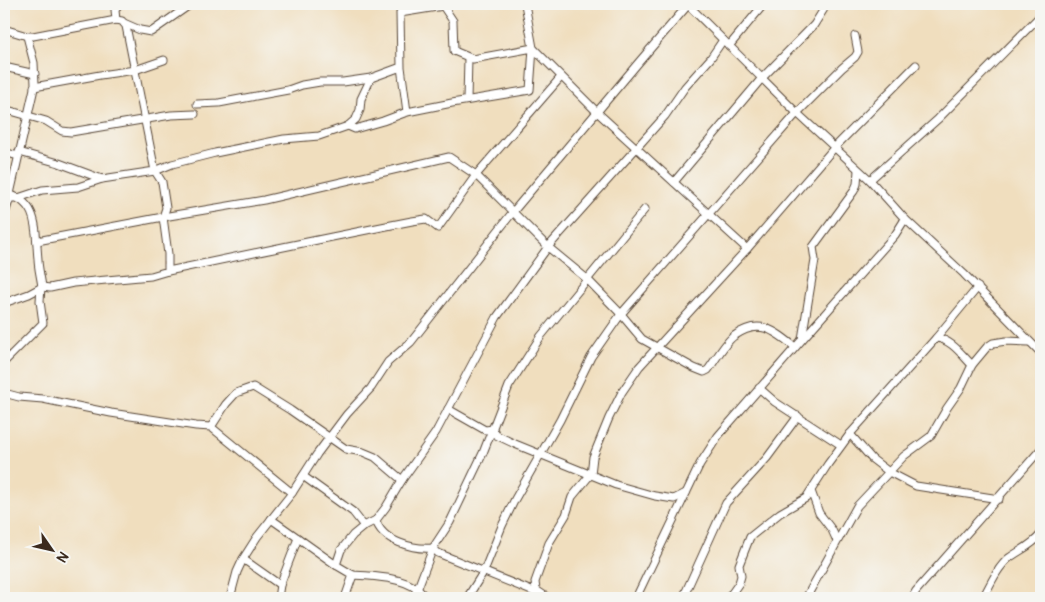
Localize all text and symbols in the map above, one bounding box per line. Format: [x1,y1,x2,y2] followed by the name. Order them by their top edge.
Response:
[28,524,78,574] north arrow
[53,548,72,566] text: N

